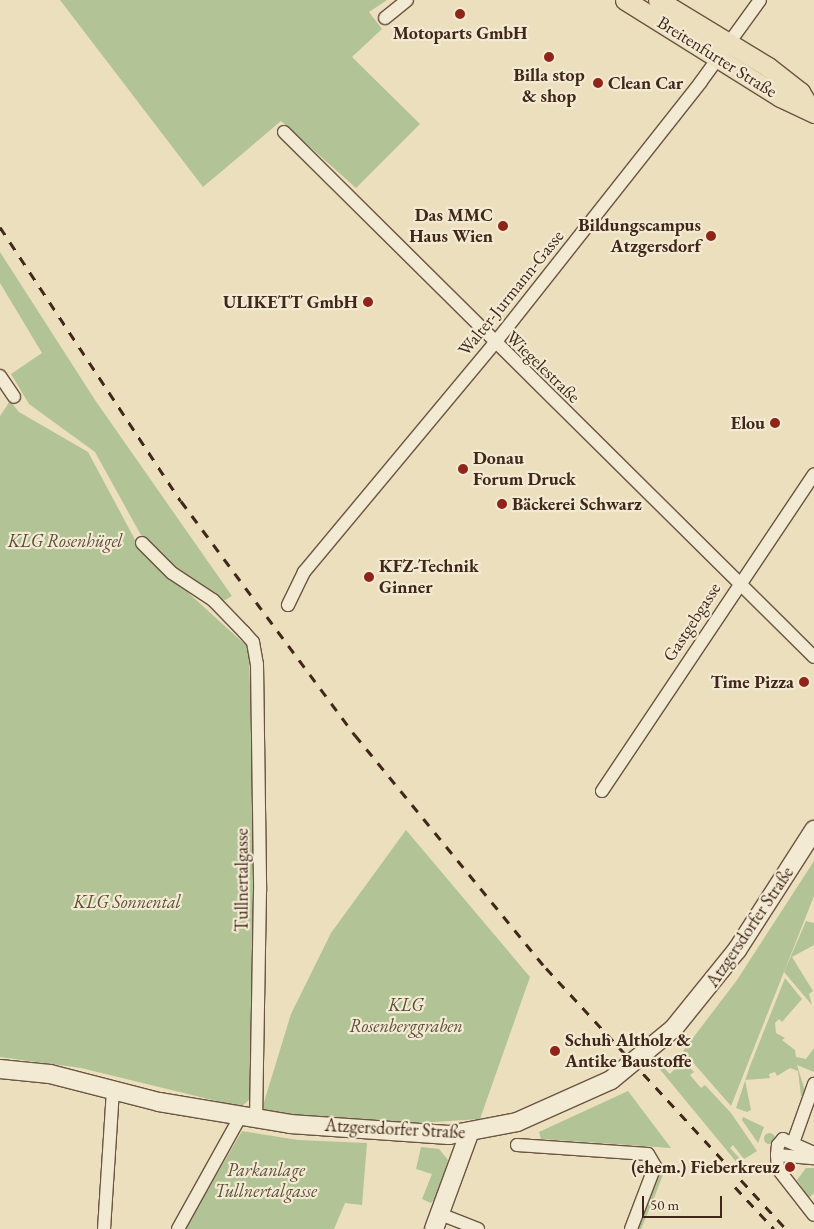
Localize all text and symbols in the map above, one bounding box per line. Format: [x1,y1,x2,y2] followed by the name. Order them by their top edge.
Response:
[454,8,466,20] marker: Motoparts GmbH
[653,12,781,102] street label: Breitenfurter Straße
[393,22,527,44] place label: Motoparts GmbH
[543,51,555,63] marker: Billa stop & shop
[513,65,585,108] place label: Billa stop & shop
[608,72,683,94] place label: Clean Car
[592,77,604,89] marker: Clean Car
[409,205,493,248] place label: Das MMC Haus Wien
[578,215,701,258] place label: Bildungscampus Atzgersdorf
[497,220,509,232] marker: Das MMC Haus Wien
[454,226,568,360] street label: Walter-Jurmann-Gasse
[705,230,717,242] marker: Bildungscampus Atzgersdorf
[223,291,358,313] place label: ULIKETT GmbH
[362,296,374,308] marker: ULIKETT GmbH
[502,326,584,408] street label: Wiegelestraße
[731,412,765,434] place label: Elou
[769,417,781,429] marker: Elou
[473,448,576,490] place label: Donau Forum Druck
[457,463,469,475] marker: Donau Forum Druck
[512,493,642,515] place label: Bäckerei Schwarz
[496,498,508,510] marker: Bäckerei Schwarz
[8,530,122,552] park label: KLG Rosenhügel
[379,556,479,598] place label: KFZ-Technik Ginner
[363,571,375,583] marker: KFZ-Technik Ginner
[659,579,725,665] street label: Gastgebgasse
[710,671,794,693] place label: Time Pizza
[798,676,810,688] marker: Time Pizza
[231,828,253,932] street label: Tullnertalgasse
[702,863,798,991] street label: Atzgersdorfer Straße
[73,891,181,913] park label: KLG Sonnental
[349,995,463,1038] park label: KLG Rosenberggraben
[565,1030,692,1072] place label: Schuh Altholz & Antike Baustoffe
[549,1045,561,1057] marker: Schuh Altholz & Antike Baustoffe
[324,1115,466,1143] street label: Atzgersdorfer Straße
[631,1156,780,1178] place label: (ehem.) Fieberkreuz
[215,1160,317,1202] park label: Parkanlage Tullnertalgasse
[784,1161,796,1173] marker: (ehem.) Fieberkreuz
[644,1186,724,1218] scale bar
[650,1195,679,1214] text: 50 m

